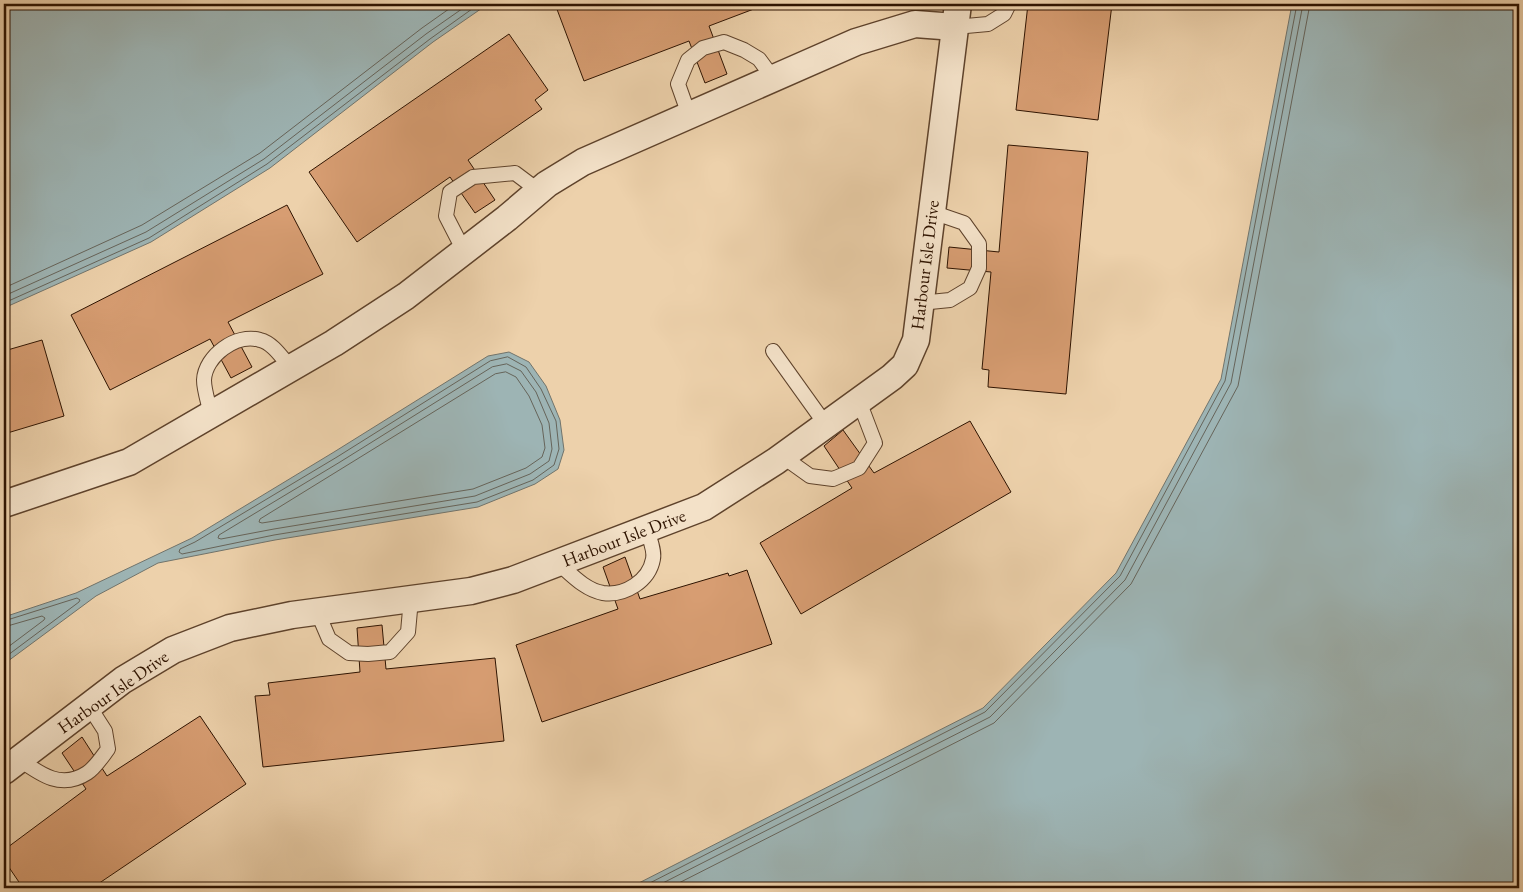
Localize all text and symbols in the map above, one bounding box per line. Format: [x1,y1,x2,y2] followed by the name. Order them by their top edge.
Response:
[905,199,944,331] street label: Harbour Isle Drive
[559,503,689,572] street label: Harbour Isle Drive
[53,645,173,738] street label: Harbour Isle Drive

